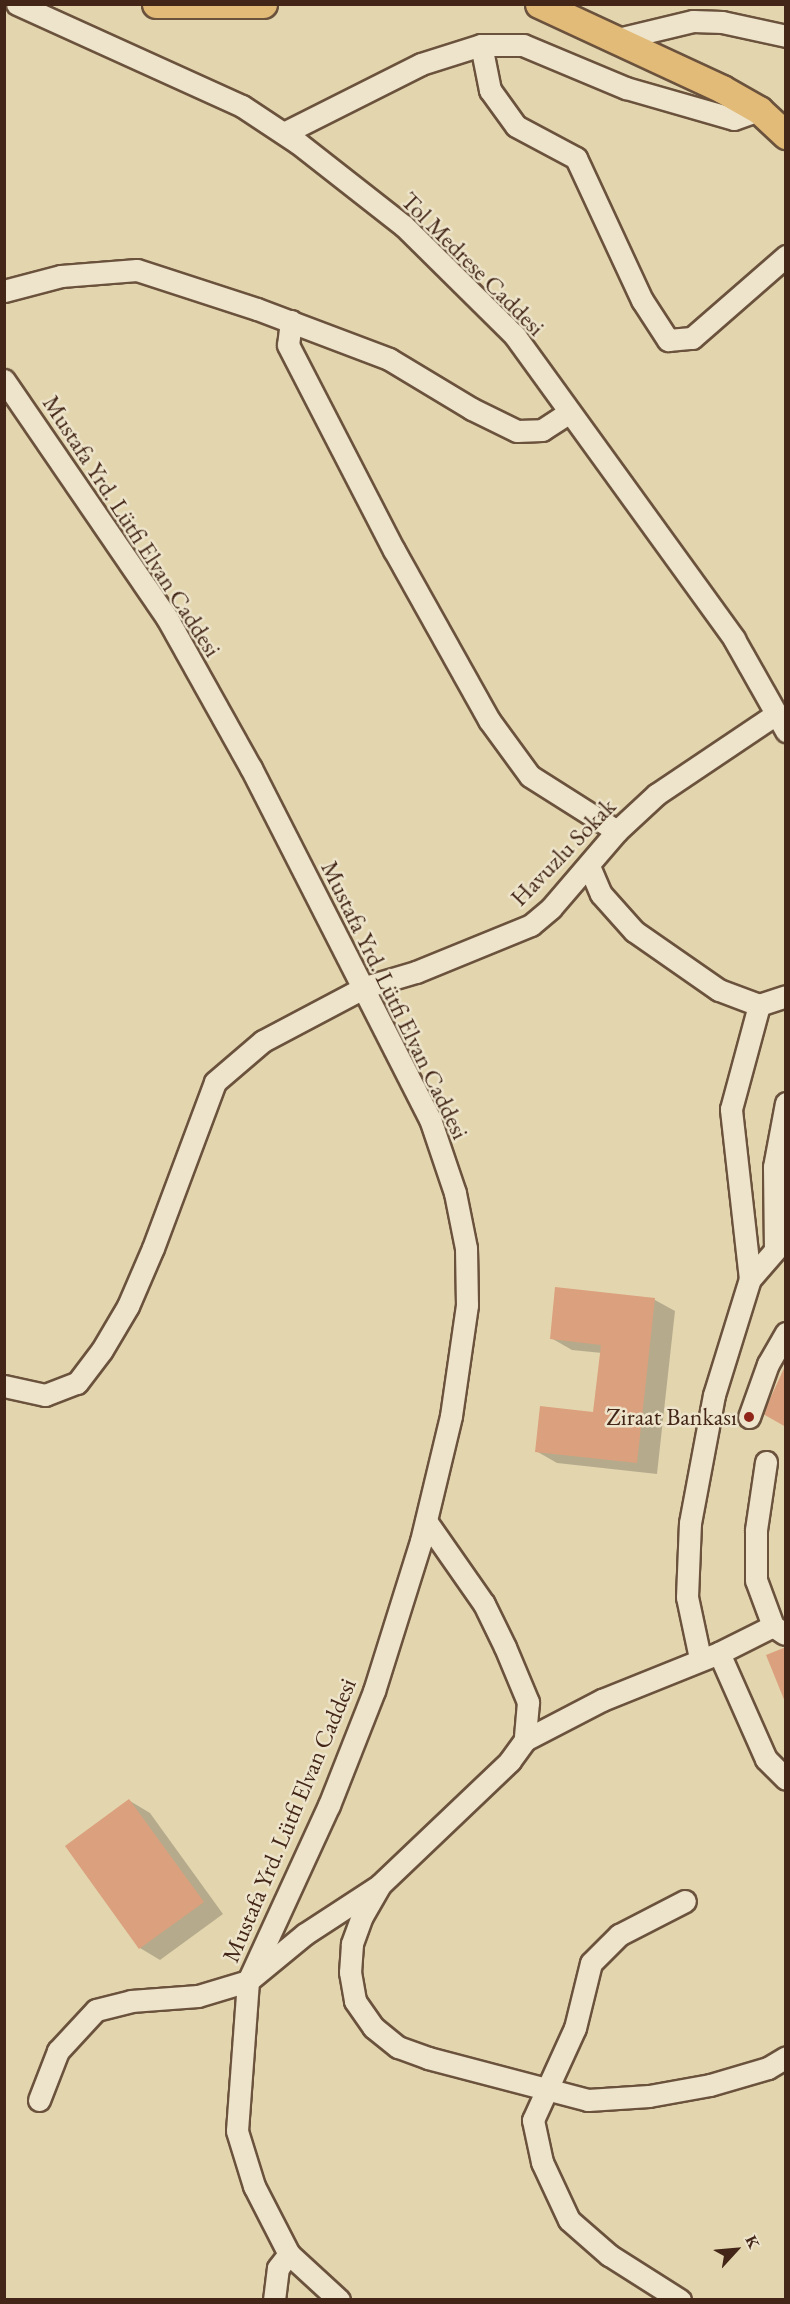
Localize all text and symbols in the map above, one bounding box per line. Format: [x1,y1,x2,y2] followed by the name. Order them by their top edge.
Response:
[395,186,551,342] street label: Tol Medrese Caddesi
[37,390,227,662] street label: Mustafa Yrd. Lütfi Elvan Caddesi
[504,792,622,912] street label: Havuzlu Sokak
[315,856,475,1144] street label: Mustafa Yrd. Lütfi Elvan Caddesi
[606,1403,737,1431] place label: Ziraat Bankası
[742,1410,756,1424] marker: Ziraat Bankası
[216,1674,362,1966] street label: Mustafa Yrd. Lütfi Elvan Caddesi
[706,2220,766,2280] north arrow
[741,2232,765,2252] text: K

